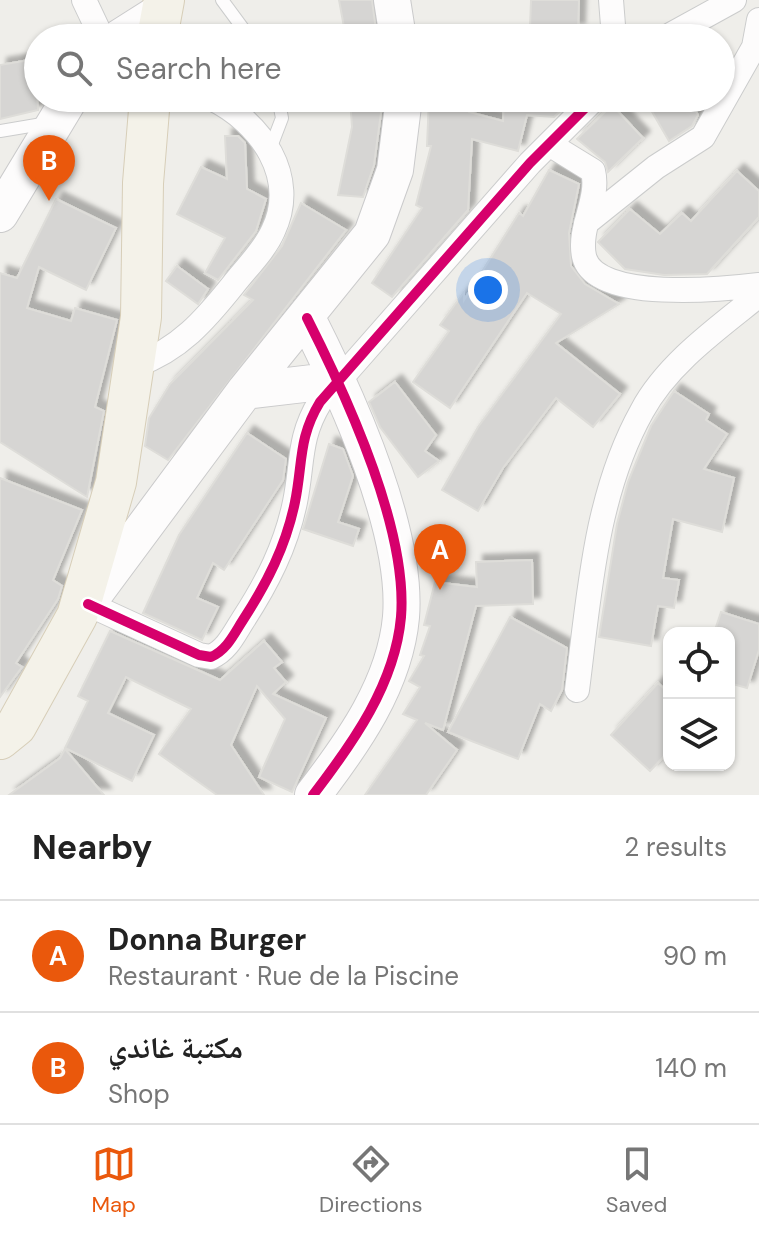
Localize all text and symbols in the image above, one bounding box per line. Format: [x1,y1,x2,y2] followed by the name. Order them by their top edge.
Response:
[24,24,735,112] search box
[52,46,96,90] icon: search
[116,49,282,88] text: Search here
[23,135,75,201] pin: B
[468,270,508,310] your location
[414,524,466,590] pin: A
[663,627,735,771] map controls
[663,627,735,699] button: locate
[663,699,735,771] button: layers
[32,825,152,870] text: Nearby
[624,830,727,864] text: 2 results
[108,920,306,959] text: Donna Burger
[49,939,67,973] text: A
[663,939,727,973] text: 90 m
[108,959,459,993] text: Restaurant · Rue de la Piscine
[108,1028,243,1067] text: مكتبة غاندي
[50,1051,66,1085] text: B
[655,1051,727,1085] text: 140 m
[108,1077,170,1111] text: Shop
[92,1142,136,1219] tab: Map
[319,1142,423,1219] tab: Directions
[606,1142,667,1219] tab: Saved

